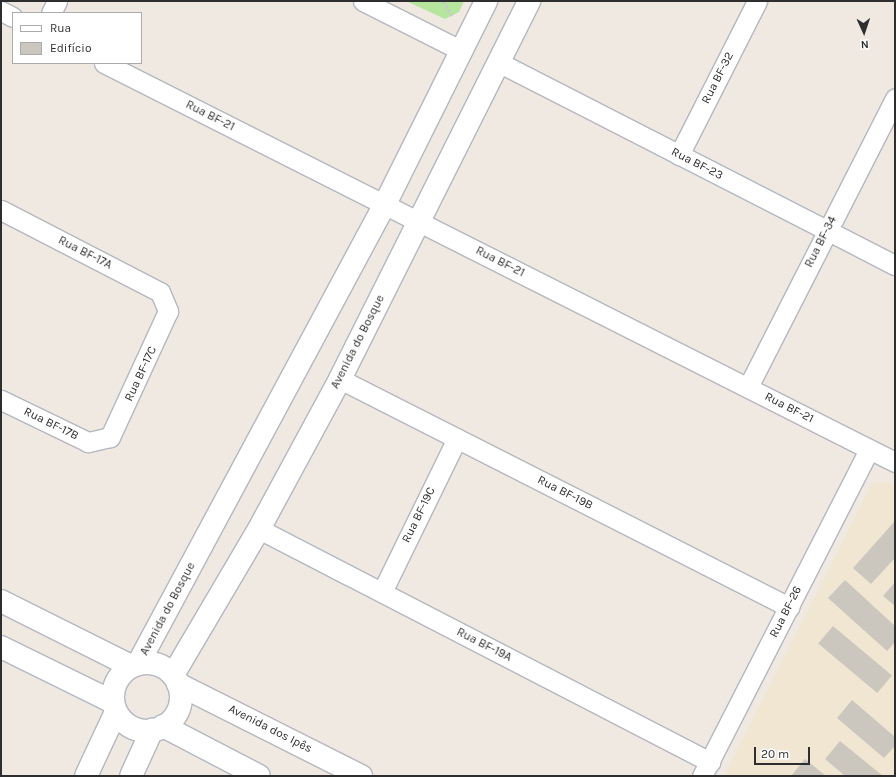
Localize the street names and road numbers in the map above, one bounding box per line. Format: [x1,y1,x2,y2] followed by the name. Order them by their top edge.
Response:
[699,50,737,106] street label: Rua BF-32
[183,98,237,134] street label: Rua BF-21
[669,145,725,183] street label: Rua BF-23
[802,214,840,270] street label: Rua BF-34
[56,233,114,273] street label: Rua BF-17A
[473,244,527,280] street label: Rua BF-21
[328,293,388,391] street label: Avenida do Bosque
[122,344,160,404] street label: Rua BF-17C
[762,390,816,426] street label: Rua BF-21
[21,405,81,443] street label: Rua BF-17B
[535,473,595,513] street label: Rua BF-19B
[399,485,439,545] street label: Rua BF-19C
[137,560,199,658] street label: Avenida do Bosque
[767,584,805,640] street label: Rua BF-26
[454,625,514,665] street label: Rua BF-19A
[226,702,314,756] street label: Avenida dos Ipês

